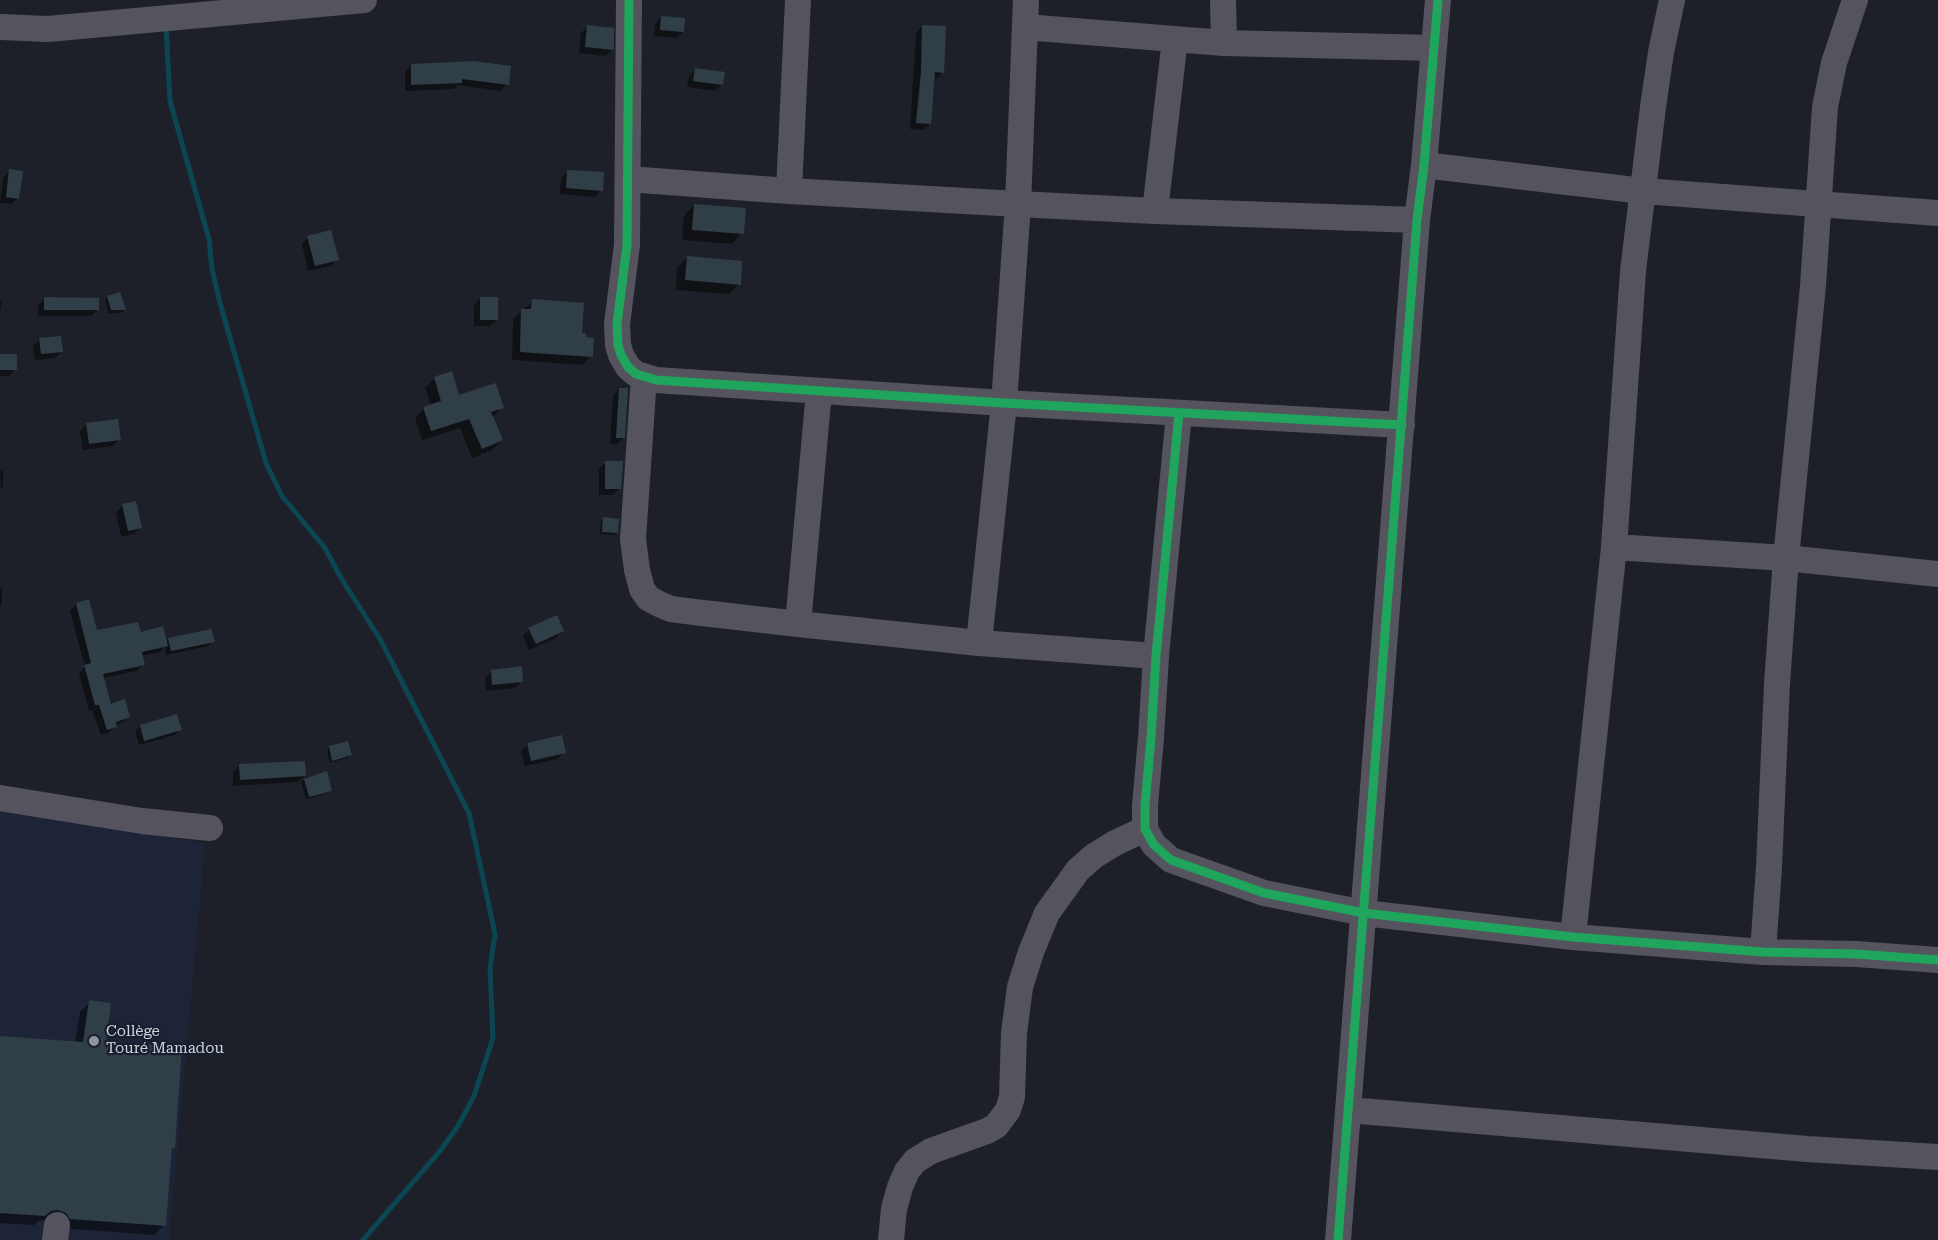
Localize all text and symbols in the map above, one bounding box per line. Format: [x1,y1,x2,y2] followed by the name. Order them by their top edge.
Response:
[106,1023,224,1058] place label: Collège Touré Mamadou
[87,1034,101,1048] marker: Collège Touré Mamadou

